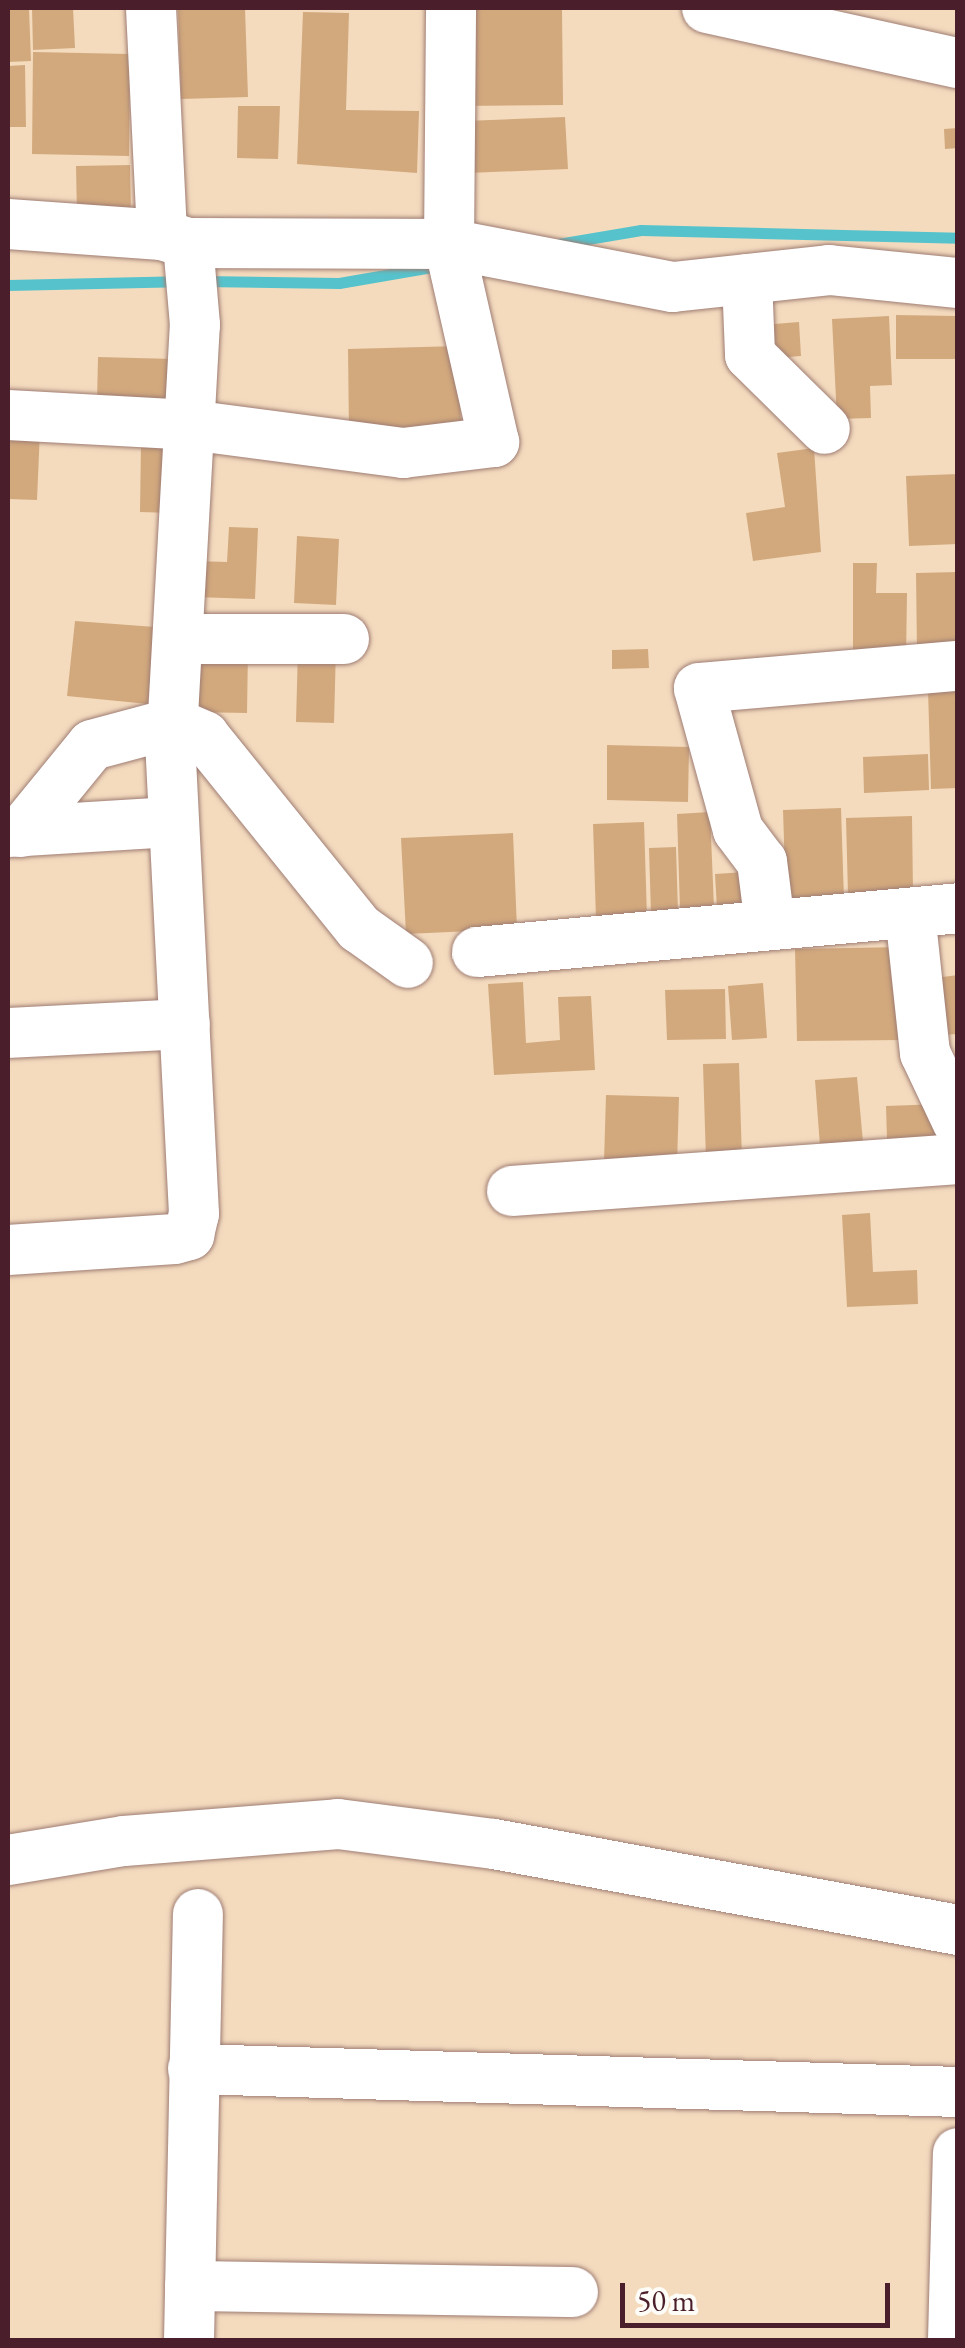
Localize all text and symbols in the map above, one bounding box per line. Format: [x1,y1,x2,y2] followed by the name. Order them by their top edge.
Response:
[625,2263,895,2325] scale bar
[637,2281,695,2320] text: 50 m

